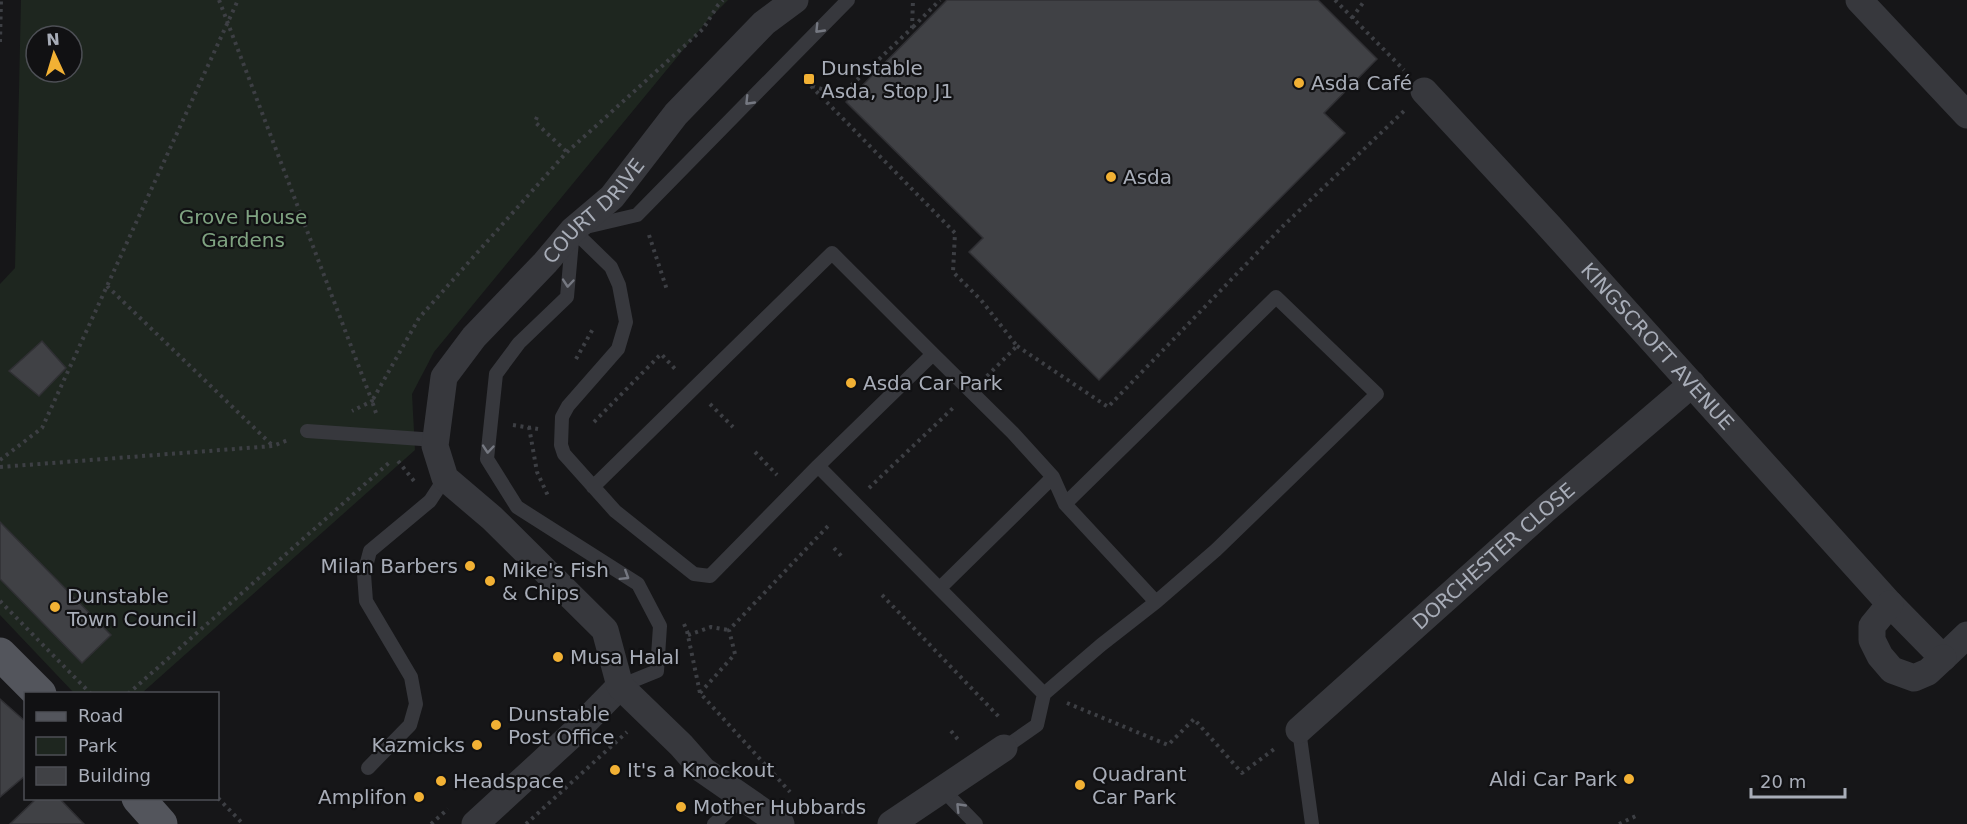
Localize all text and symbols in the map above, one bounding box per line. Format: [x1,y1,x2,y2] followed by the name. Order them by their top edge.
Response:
[815,22,826,33] one-way arrow
[24,24,84,84] north arrow
[46,30,60,49] text: N
[821,56,953,103] place label: Dunstable Asda, Stop J1
[1311,71,1412,95] place label: Asda Café
[802,72,816,86] marker: Dunstable Asda, Stop J1
[1292,76,1306,90] marker: Asda Café
[745,94,756,104] one-way arrow
[538,154,649,268] street label: COURT DRIVE
[1123,165,1172,189] place label: Asda
[1104,170,1118,184] marker: Asda
[179,205,307,252] park label: Grove House Gardens
[1576,258,1739,435] street label: KINGSCROFT AVENUE
[562,279,575,288] one-way arrow
[863,371,1003,395] place label: Asda Car Park
[844,376,858,390] marker: Asda Car Park
[482,445,495,454] one-way arrow
[1408,478,1580,635] street label: DORCHESTER CLOSE
[321,554,458,578] place label: Milan Barbers
[502,558,609,605] place label: Mike's Fish & Chips
[463,559,477,573] marker: Milan Barbers
[618,569,629,580] one-way arrow
[483,574,497,588] marker: Mike's Fish & Chips
[66,584,197,631] place label: Dunstable Town Council
[48,600,62,614] marker: Dunstable Town Council
[570,645,680,669] place label: Musa Halal
[551,650,565,664] marker: Musa Halal
[24,692,219,800] legend
[508,702,615,749] place label: Dunstable Post Office
[78,705,123,726] text: Road
[489,718,503,732] marker: Dunstable Post Office
[371,733,465,757] place label: Kazmicks
[78,735,117,756] text: Park
[470,738,484,752] marker: Kazmicks
[627,758,774,782] place label: It's a Knockout
[1751,761,1846,799] scale bar
[1092,762,1187,809] place label: Quadrant Car Park
[608,763,622,777] marker: It's a Knockout
[78,765,151,786] text: Building
[1489,767,1617,791] place label: Aldi Car Park
[453,769,564,793] place label: Headspace
[1760,771,1806,792] text: 20 m
[1622,772,1636,786] marker: Aldi Car Park
[434,774,448,788] marker: Headspace
[1073,778,1087,792] marker: Quadrant Car Park
[318,785,407,809] place label: Amplifon
[412,790,426,804] marker: Amplifon
[693,795,866,819] place label: Mother Hubbards
[674,800,688,814] marker: Mother Hubbards
[956,803,967,813] one-way arrow

